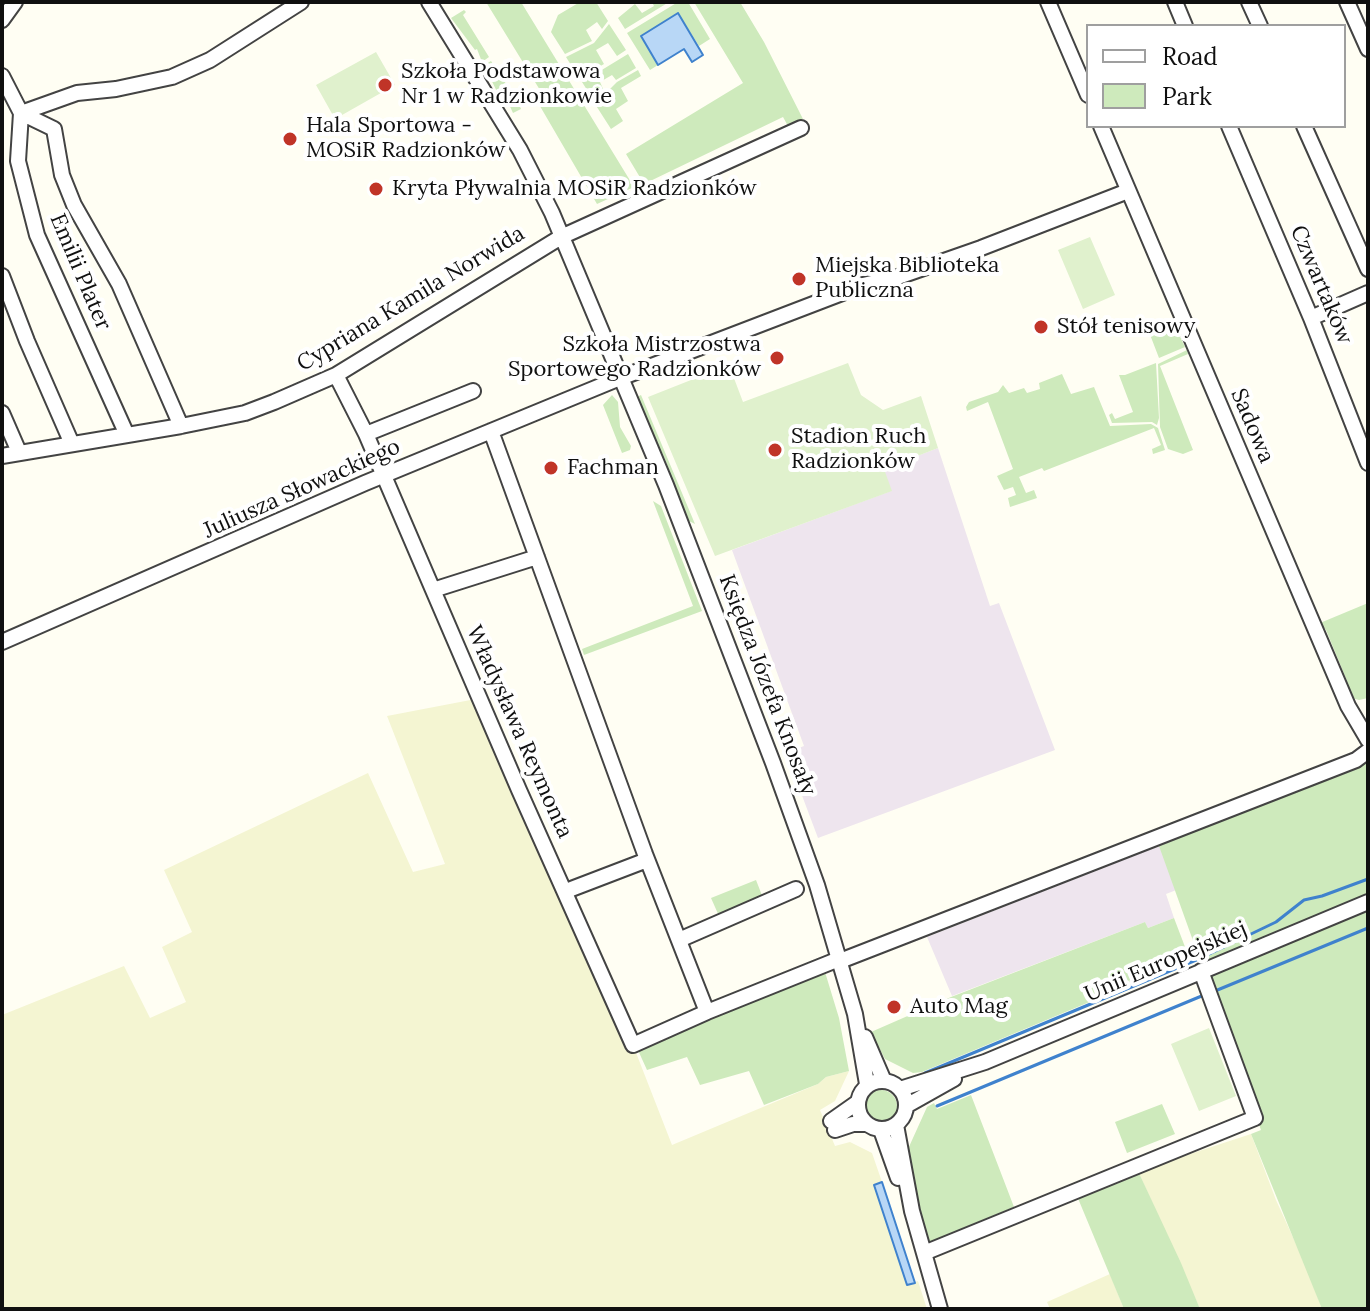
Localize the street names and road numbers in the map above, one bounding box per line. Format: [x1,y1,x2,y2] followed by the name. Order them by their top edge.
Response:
[44,210,116,334] street label: Emilii Plater
[293,221,529,377] street label: Cypriana Kamila Norwida
[1284,222,1358,348] street label: Czwartaków
[1225,385,1279,467] street label: Sadowa
[200,434,404,544] street label: Juliusza Słowackiego
[713,571,821,799] street label: Księdza Józefa Knosały
[460,622,578,842] street label: Władysława Reymonta
[1081,916,1251,1008] street label: Unii Europejskiej

